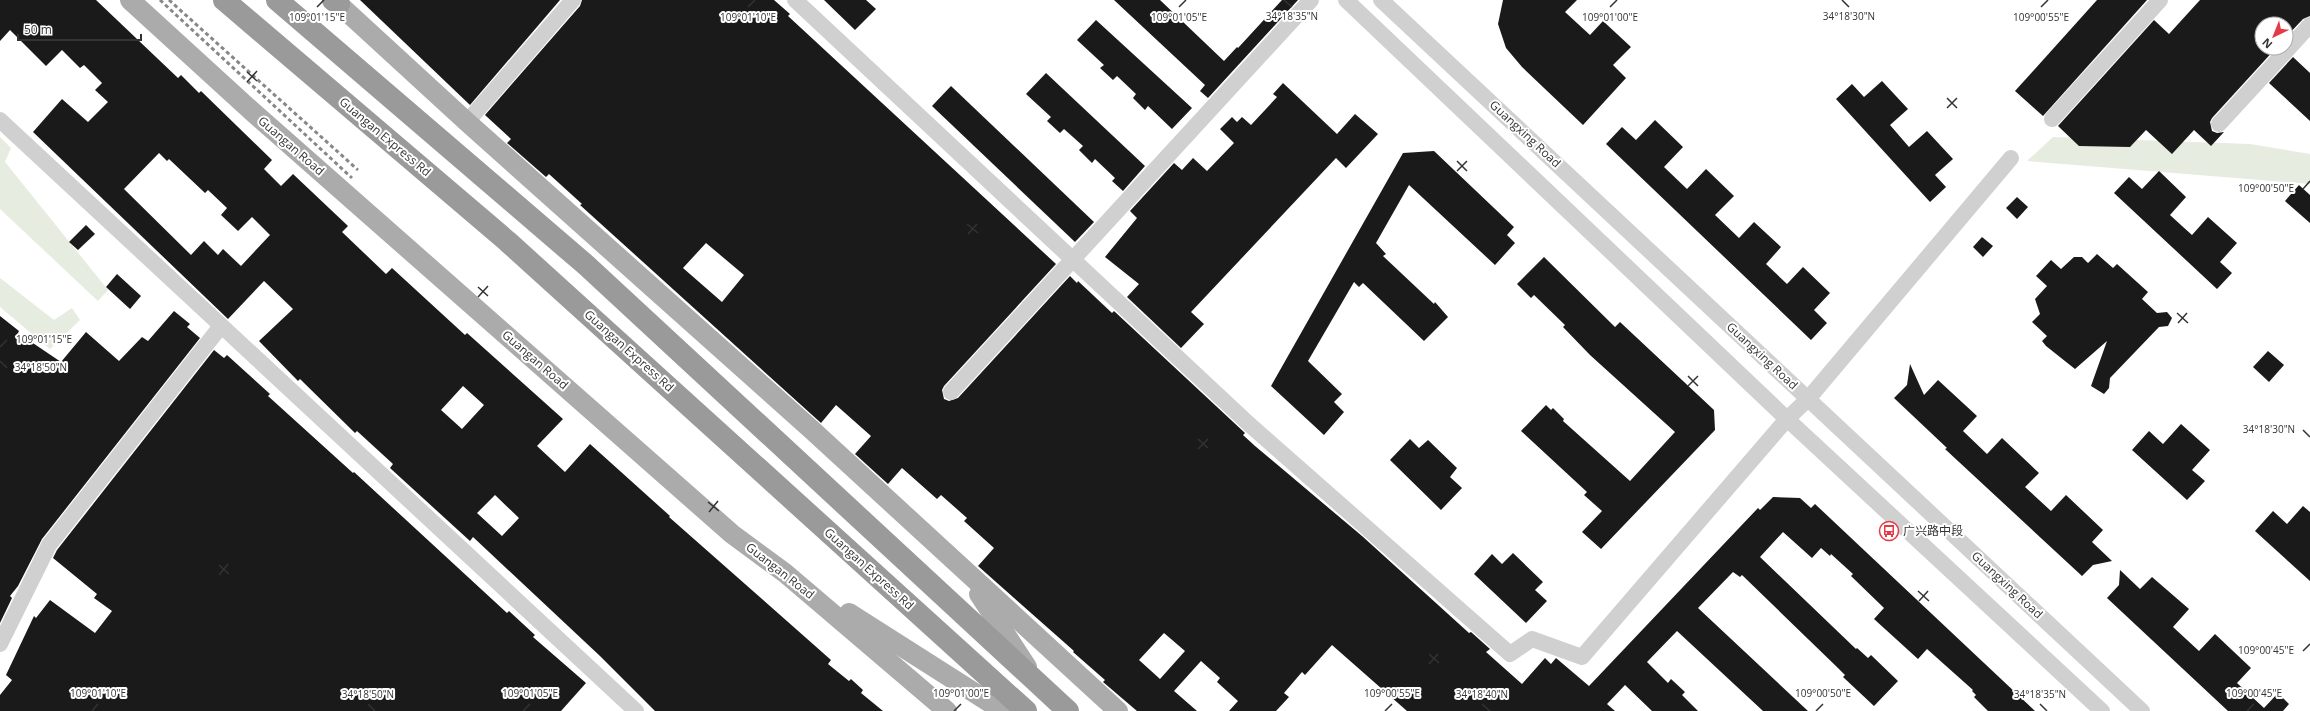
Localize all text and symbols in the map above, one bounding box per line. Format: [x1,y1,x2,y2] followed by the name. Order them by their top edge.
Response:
[1266,9,1318,23] text: 34°18'35"N
[1823,9,1875,23] text: 34°18'30"N
[289,10,345,24] text: 109°01'15"E
[720,10,776,24] text: 109°01'10"E
[1151,10,1207,24] text: 109°01'05"E
[1582,10,1638,24] text: 109°01'00"E
[2013,10,2069,24] text: 109°00'55"E
[18,16,141,42] scale bar
[2254,16,2294,56] north arrow
[24,21,52,38] text: 50 m
[2258,35,2275,52] text: N
[336,93,435,180] street label: Guangan Express Rd
[1486,96,1565,171] street label: Guangxing Road
[255,112,328,179] street label: Guangan Road
[2238,181,2294,195] text: 109°00'50"E
[581,306,678,395] street label: Guangan Express Rd
[1723,318,1802,393] street label: Guangxing Road
[499,326,572,393] street label: Guangan Road
[16,332,72,346] text: 109°01'15"E
[15,360,67,374] text: 34°18'50"N
[2243,422,2295,436] text: 34°18'30"N
[1878,520,1900,542] bus stop icon: 广兴路中段
[1903,522,1963,539] place label: 广兴路中段
[821,524,918,613] street label: Guangan Express Rd
[743,539,818,603] street label: Guangan Road
[1968,547,2047,622] street label: Guangxing Road
[2238,643,2294,657] text: 109°00'45"E
[70,686,126,700] text: 109°01'10"E
[502,686,558,700] text: 109°01'05"E
[933,686,989,700] text: 109°01'00"E
[1364,686,1420,700] text: 109°00'55"E
[1795,686,1851,700] text: 109°00'50"E
[2226,686,2282,700] text: 109°00'45"E
[342,687,394,701] text: 34°18'50"N
[1456,687,1508,701] text: 34°18'40"N
[2014,687,2066,701] text: 34°18'35"N

